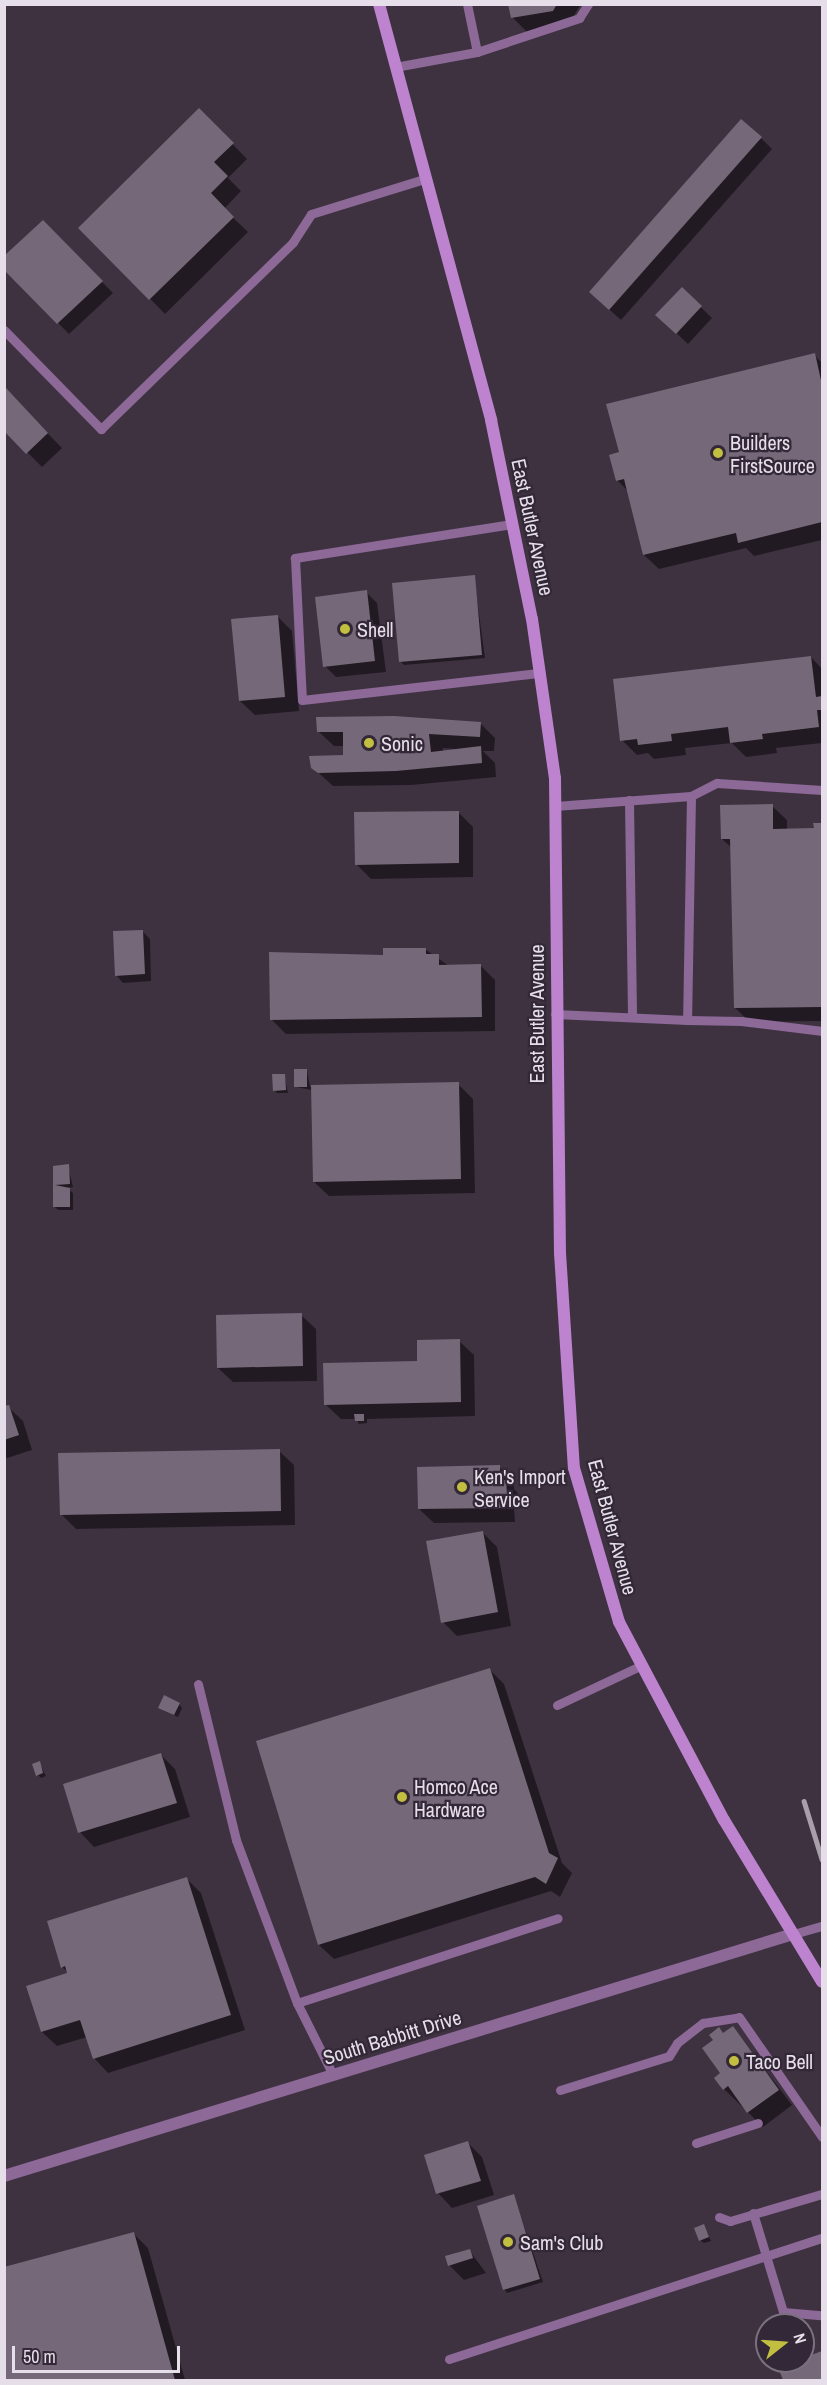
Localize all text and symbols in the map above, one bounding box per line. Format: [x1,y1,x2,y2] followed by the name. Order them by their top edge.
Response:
[730,430,815,477] place label: Builders FirstSource
[711,446,725,460] marker: Builders FirstSource
[507,456,559,598] street label: East Butler Avenue
[357,617,393,641] place label: Shell
[338,622,352,636] marker: Shell
[381,731,423,755] place label: Sonic
[362,736,376,750] marker: Sonic
[524,944,548,1084] street label: East Butler Avenue
[583,1456,643,1598] street label: East Butler Avenue
[474,1464,566,1511] place label: Ken's Import Service
[455,1480,469,1494] marker: Ken's Import Service
[414,1774,499,1821] place label: Homco Ace Hardware
[395,1790,409,1804] marker: Homco Ace Hardware
[320,2005,464,2069] street label: South Babbitt Drive
[746,2049,813,2073] place label: Taco Bell
[727,2054,741,2068] marker: Taco Bell
[520,2230,603,2254] place label: Sam's Club
[501,2235,515,2249] marker: Sam's Club
[755,2313,815,2373] north arrow
[788,2331,812,2346] text: N
[15,2334,183,2372] scale bar
[23,2344,56,2369] text: 50 m

